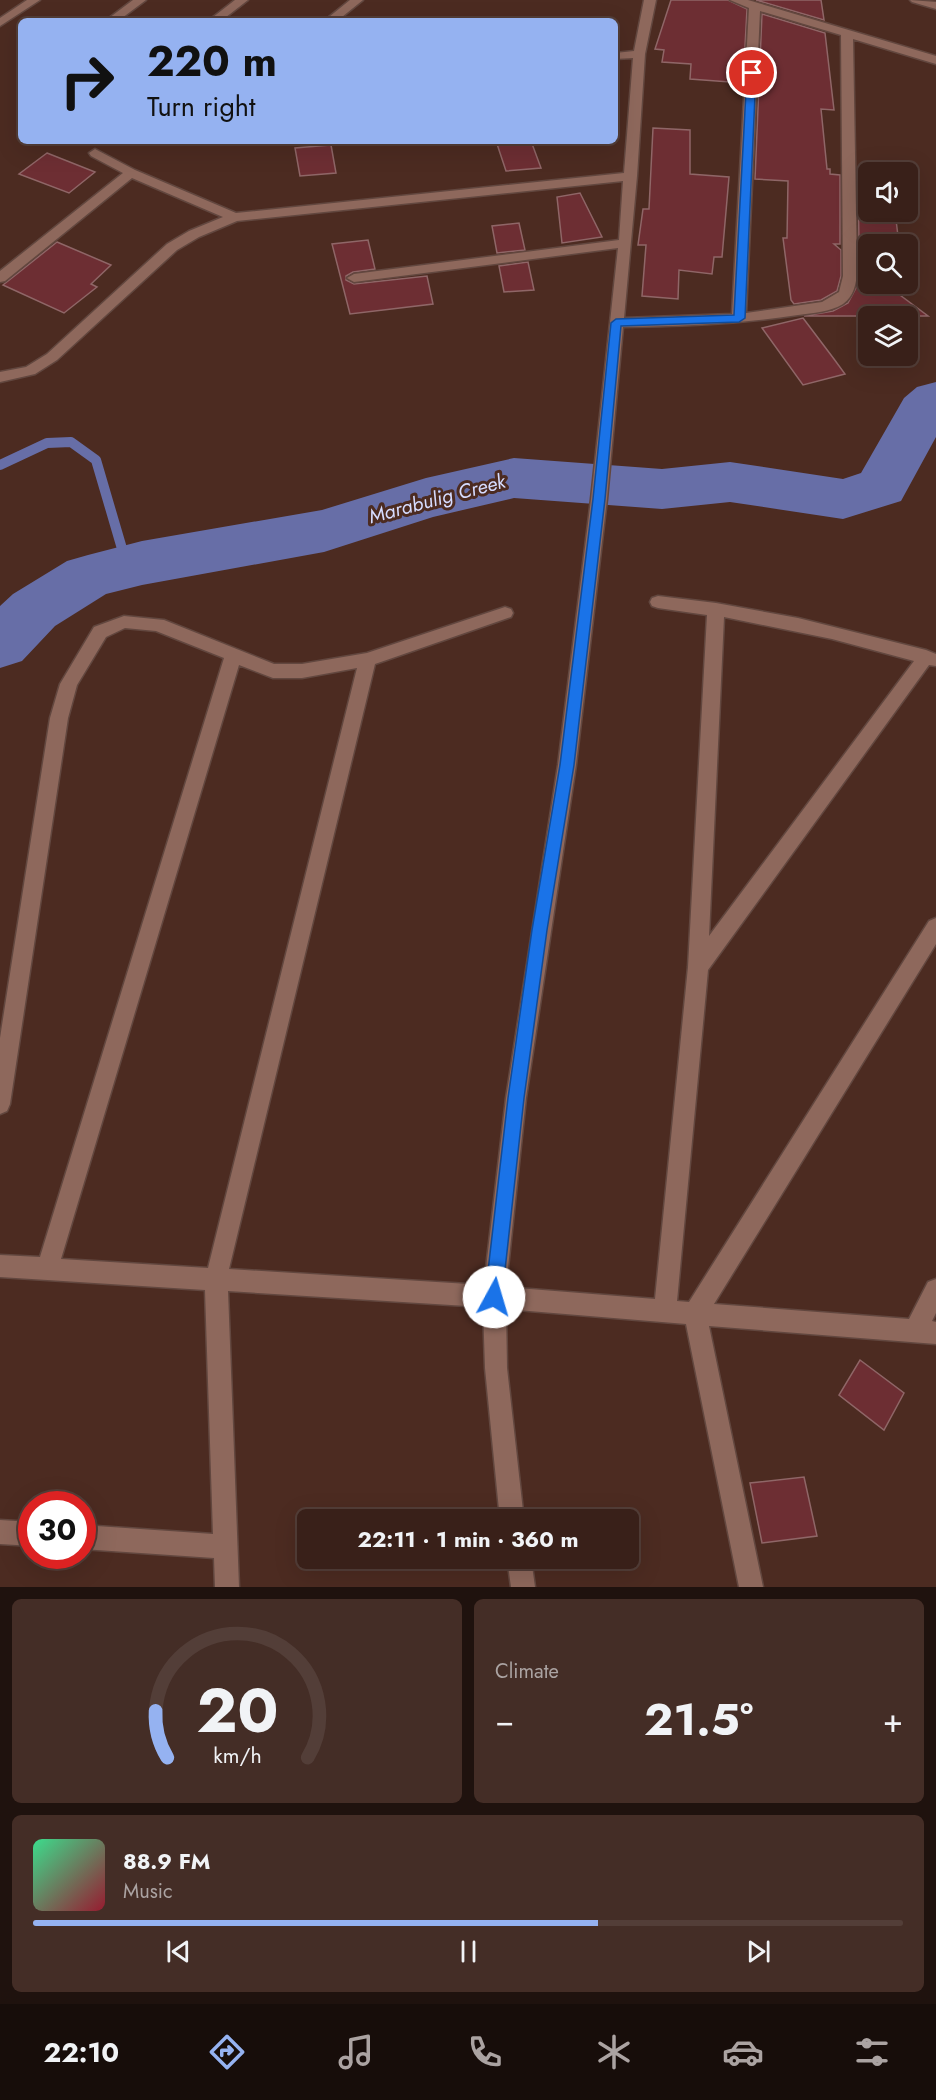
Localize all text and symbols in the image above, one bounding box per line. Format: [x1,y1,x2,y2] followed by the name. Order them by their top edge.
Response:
[147,31,277,92] text: 220 m
[48,42,126,120] icon: right
[726,47,777,98] pin
[735,56,768,89] icon: arrive
[147,87,255,126] text: Turn right
[858,162,918,366] map controls
[858,162,918,222] button: sound
[858,234,918,294] button: search
[858,306,918,366] button: layers
[365,466,510,531] water label: Marabulig Creek
[462,1265,526,1329] position arrow
[18,1491,96,1569] speed limit sign: 30
[357,1523,579,1555] text: 22:11 · 1 min · 360 m
[495,1657,559,1686] text: Climate
[196,1665,278,1755] text: 20
[644,1687,753,1752] text: 21.5°
[495,1697,514,1744] text: −
[883,1697,903,1744] text: +
[213,1740,261,1771] text: km/h
[123,1845,210,1877] text: 88.9 FM
[123,1877,173,1906] text: Music
[162,1935,195,1968] icon: previous
[452,1935,485,1968] icon: pause
[742,1935,775,1968] icon: next
[206,2031,248,2073] icon: directions
[335,2031,377,2073] icon: music
[464,2031,506,2073] icon: phone
[593,2031,635,2073] icon: climate
[722,2031,764,2073] icon: car
[851,2031,893,2073] icon: filters
[43,2033,119,2072] text: 22:10

